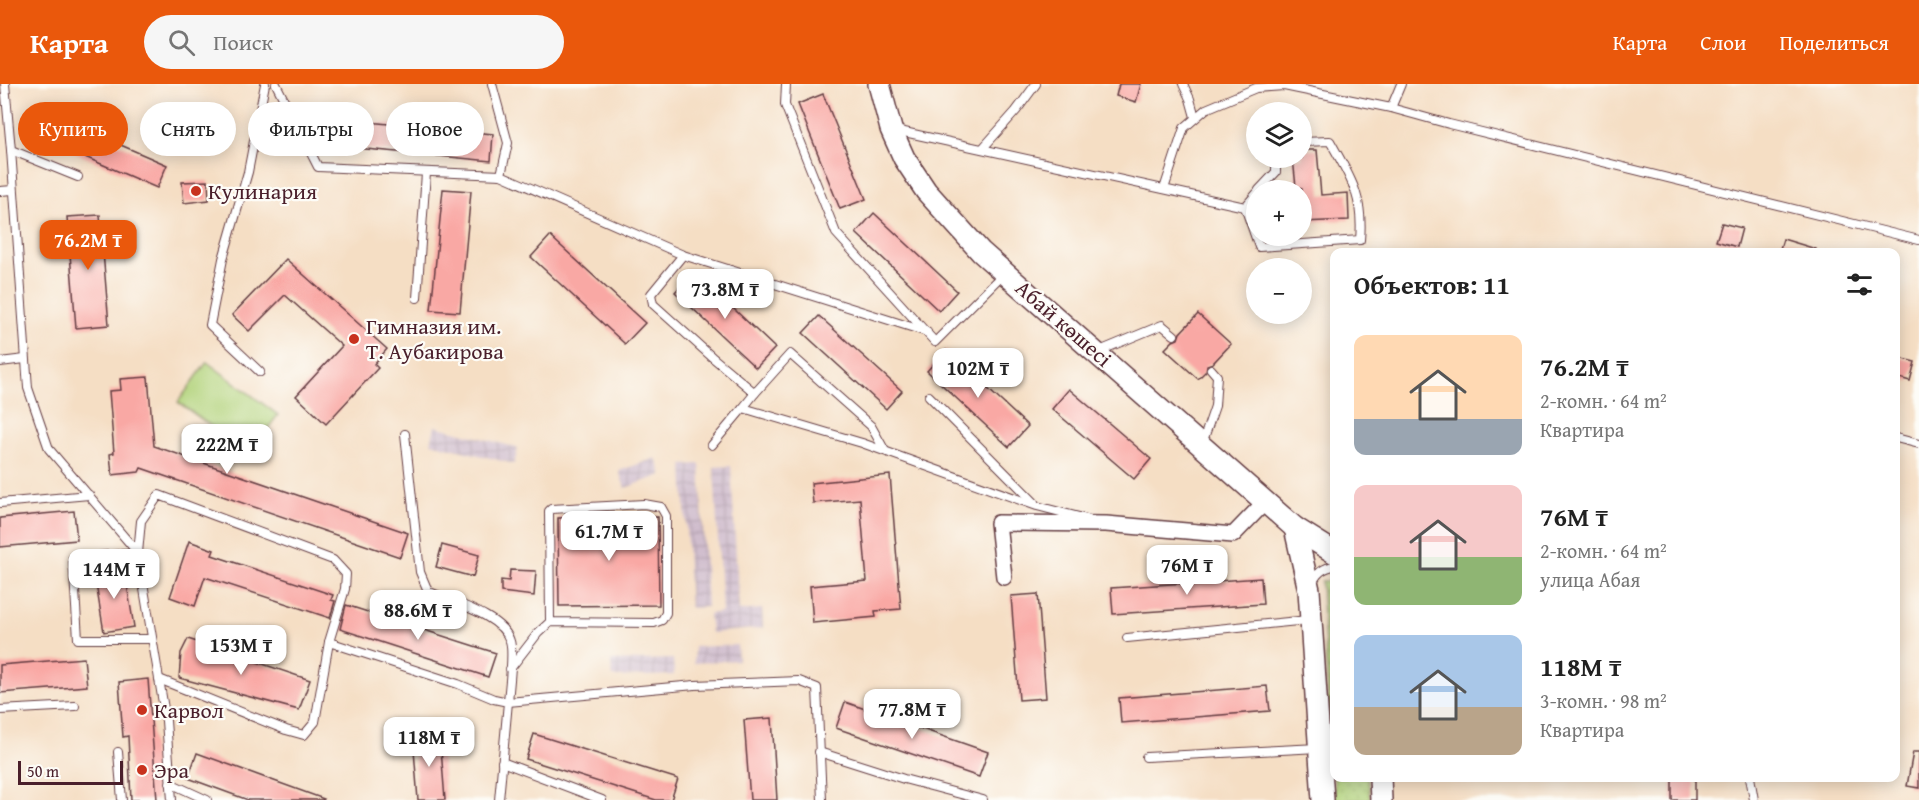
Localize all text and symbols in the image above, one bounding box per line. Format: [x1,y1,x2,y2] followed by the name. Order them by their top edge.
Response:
[144,15,564,69] search box
[30,22,108,63] text: Карта
[165,26,198,59] icon: search
[213,26,273,58] text: Поиск
[1613,27,1667,58] text: Карта
[1700,27,1746,58] text: Слои
[1779,27,1889,58] text: Поделиться
[18,102,128,156] chip: Купить
[140,102,236,156] chip: Снять
[248,102,374,156] chip: Фильтры
[386,102,484,156] chip: Новое
[1246,102,1312,324] map controls
[1246,102,1312,168] button: layers
[208,175,317,207] place label: Кулинария
[1246,180,1312,246] button: +
[189,184,203,198] marker: Кулинария
[33,220,143,271] pin: 76.2M ₸
[54,225,122,254] text: 76.2M ₸
[1246,258,1312,324] button: −
[1354,265,1510,304] text: Объектов: 11
[1843,268,1876,301] icon: filters
[670,269,780,320] pin: 73.8M ₸
[1009,272,1119,374] street label: Абай көшесі
[691,274,759,303] text: 73.8M ₸
[366,310,504,367] place label: Гимназия им. Т. Аубакирова
[347,332,361,346] marker: Гимназия им. Т. Аубакирова
[1540,347,1629,386] text: 76.2M ₸
[929,348,1027,399] pin: 102M ₸
[946,353,1010,382] text: 102M ₸
[1402,359,1474,431] icon: home
[1540,386,1667,415] text: 2-комн. · 64 m²
[1540,415,1624,444] text: Квартира
[178,424,276,475] pin: 222M ₸
[195,429,259,458] text: 222M ₸
[1540,497,1609,536] text: 76M ₸
[1402,509,1474,581] icon: home
[554,511,664,562] pin: 61.7M ₸
[575,516,643,545] text: 61.7M ₸
[1540,536,1667,565] text: 2-комн. · 64 m²
[1145,545,1229,596] pin: 76M ₸
[65,549,163,600] pin: 144M ₸
[1161,550,1213,579] text: 76M ₸
[82,554,146,583] text: 144M ₸
[1540,565,1640,594] text: улица Абая
[363,590,473,641] pin: 88.6M ₸
[384,595,452,624] text: 88.6M ₸
[192,625,290,676] pin: 153M ₸
[209,630,273,659] text: 153M ₸
[1540,647,1622,686] text: 118M ₸
[1402,659,1474,731] icon: home
[1540,686,1667,715] text: 3-комн. · 98 m²
[857,689,967,740] pin: 77.8M ₸
[154,694,224,726] place label: Карвол
[878,694,946,723] text: 77.8M ₸
[135,703,149,717] marker: Карвол
[1540,715,1624,744] text: Квартира
[380,717,478,768] pin: 118M ₸
[397,722,461,751] text: 118M ₸
[154,754,189,786] place label: Эра
[18,758,123,786] scale bar
[27,759,59,783] text: 50 m
[135,763,149,777] marker: Эра

